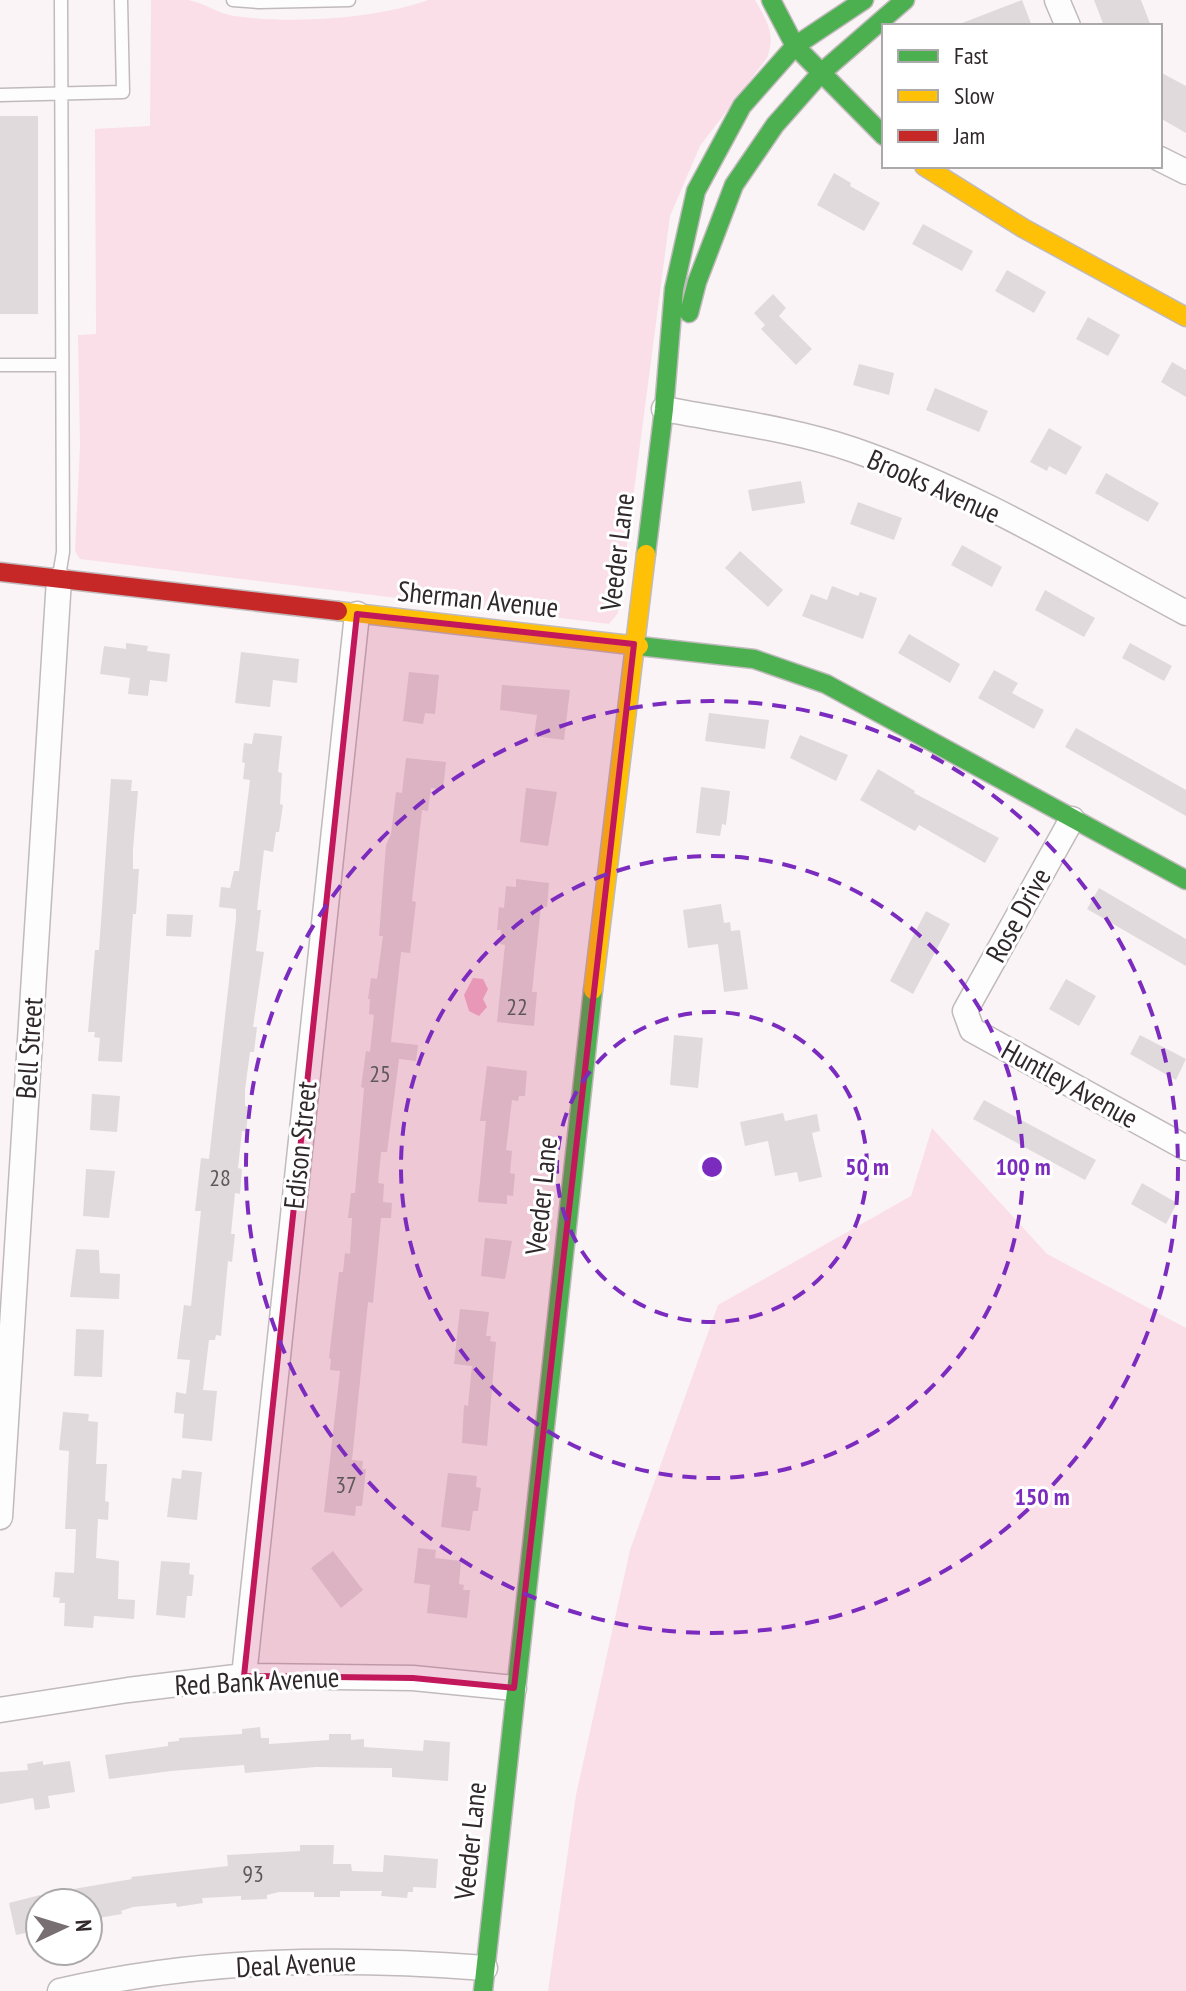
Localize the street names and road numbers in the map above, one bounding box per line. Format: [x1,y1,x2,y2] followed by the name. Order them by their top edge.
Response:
[862,440,1006,531] street label: Brooks Avenue
[591,491,642,614] street label: Veeder Lane
[396,572,560,625] street label: Sherman Avenue
[977,861,1059,968] street label: Rose Drive
[6,996,51,1100] street label: Bell Street
[995,1031,1145,1136] street label: Huntley Avenue
[274,1079,325,1211] street label: Edison Street
[516,1135,565,1258] street label: Veeder Lane
[174,1658,340,1703] street label: Red Bank Avenue
[445,1780,494,1903] street label: Veeder Lane
[235,1942,357,1985] street label: Deal Avenue

